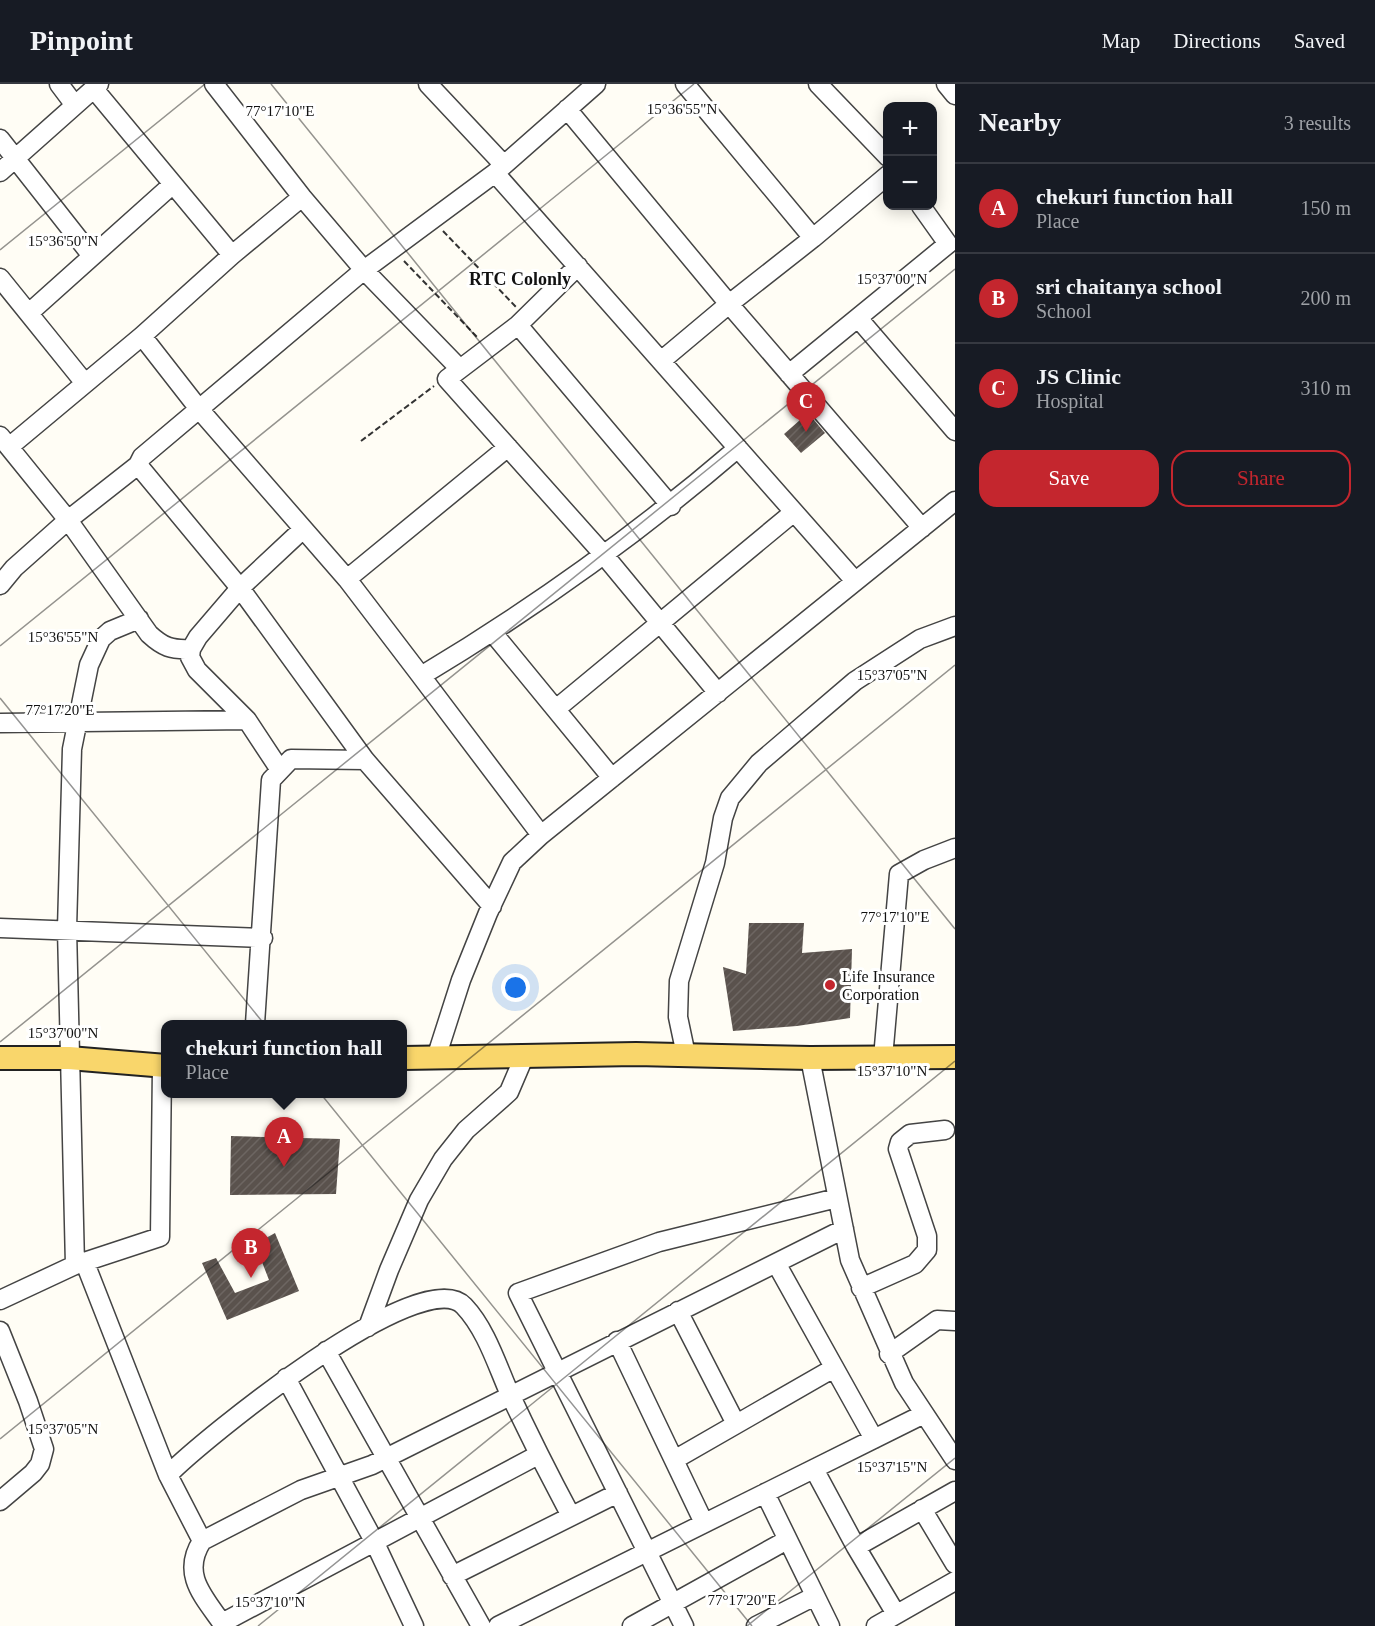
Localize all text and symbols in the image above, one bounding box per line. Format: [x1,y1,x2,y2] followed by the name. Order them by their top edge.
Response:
[30,25,133,56] text: Pinpoint
[1102,29,1140,53] text: Map
[1173,29,1261,53] text: Directions
[1294,29,1345,53] text: Saved
[647,101,717,117] text: 15°36'55"N
[883,102,937,210] map controls
[883,102,937,156] button: +
[246,103,315,119] text: 77°17'10"E
[979,108,1061,137] text: Nearby
[1284,112,1351,134] text: 3 results
[883,156,937,210] button: −
[1036,184,1233,209] text: chekuri function hall
[991,197,1006,219] text: A
[1300,197,1351,219] text: 150 m
[1036,210,1079,232] text: Place
[28,233,98,249] text: 15°36'50"N
[469,269,571,289] district label: RTC Colonly
[857,271,927,287] text: 15°37'00"N
[1036,274,1222,299] text: sri chaitanya school
[992,287,1005,309] text: B
[1300,287,1351,309] text: 200 m
[1036,300,1092,322] text: School
[1036,364,1121,389] text: JS Clinic
[991,377,1006,399] text: C
[1300,377,1351,399] text: 310 m
[786,382,826,432] pin: C
[1036,390,1104,412] text: Hospital
[979,450,1159,507] button: Save
[1171,450,1351,507] button: Share
[28,629,98,645] text: 15°36'55"N
[857,667,927,683] text: 15°37'05"N
[26,702,95,718] text: 77°17'20"E
[861,909,930,925] text: 77°17'10"E
[842,968,935,1004] place label: Life Insurance Corporation
[501,973,530,1002] your location
[823,978,837,992] marker: Life Insurance Corporation
[161,1020,407,1098] popup
[28,1025,98,1041] text: 15°37'00"N
[186,1035,382,1060] text: chekuri function hall
[186,1061,229,1083] text: Place
[857,1063,927,1079] text: 15°37'10"N
[264,1118,304,1167] pin: A
[232,1228,270,1278] pin: B
[28,1421,98,1437] text: 15°37'05"N
[857,1459,927,1475] text: 15°37'15"N
[708,1592,777,1608] text: 77°17'20"E
[235,1594,305,1610] text: 15°37'10"N

